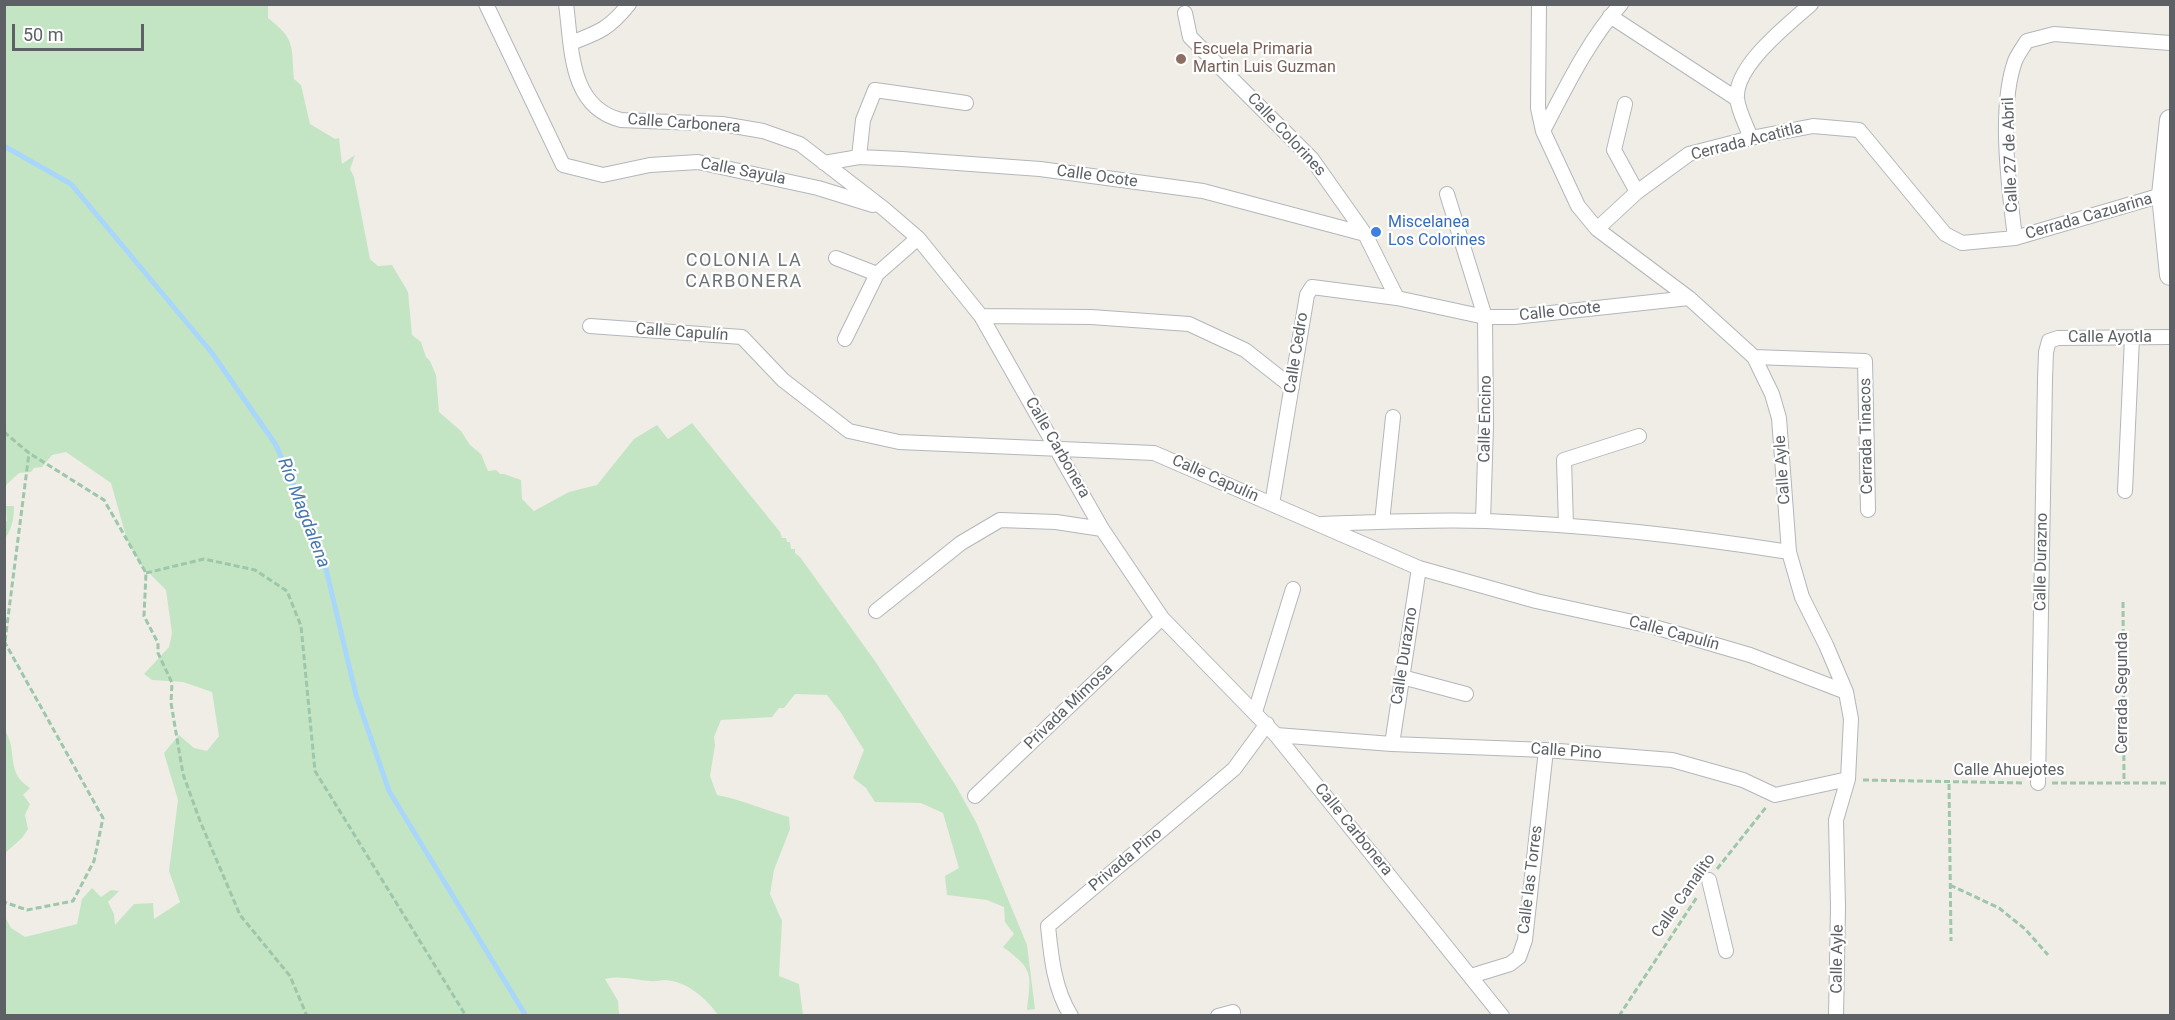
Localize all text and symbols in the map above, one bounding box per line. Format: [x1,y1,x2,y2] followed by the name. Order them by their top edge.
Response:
[15,12,147,50] scale bar
[23,24,63,45] text: 50 m
[1193,40,1336,78] place label: Escuela Primaria Martin Luis Guzman
[1174,52,1188,66] marker: Escuela Primaria Martin Luis Guzman
[1243,89,1329,181] street label: Calle Colorines
[1999,97,2023,213] street label: Calle 27 de Abril
[627,110,741,138] street label: Calle Carbonera
[1689,119,1805,165] street label: Cerrada Acatitla
[699,154,787,190] street label: Calle Sayula
[1055,162,1139,192] street label: Calle Ocote
[2023,190,2155,244] street label: Cerrada Cazuarina
[1388,213,1485,251] place label: Miscelanea Los Colorines
[1369,225,1383,239] marker: Miscelanea Los Colorines
[685,250,803,292] district label: COLONIA LA CARBONERA
[1518,298,1602,326] street label: Calle Ocote
[1281,311,1313,395] street label: Calle Cedro
[635,320,729,346] street label: Calle Capulín
[2068,328,2152,348] street label: Calle Ayotla
[1476,375,1496,463] street label: Calle Encino
[1856,378,1878,494] street label: Cerrada Tinacos
[1020,394,1094,502] street label: Calle Carbonera
[1771,435,1795,505] street label: Calle Ayle
[1169,451,1261,507] street label: Calle Capulín
[272,455,334,571] water label: Río Magdalena
[2032,513,2052,611] street label: Calle Durazno
[1388,606,1422,706] street label: Calle Durazno
[1627,613,1721,655] street label: Calle Capulín
[2113,632,2133,754] street label: Cerrada Segunda
[1021,660,1117,754] street label: Privada Mimosa
[1530,740,1602,764] street label: Calle Pino
[1954,761,2064,781] street label: Calle Ahuejotes
[1310,780,1396,880] street label: Calle Carbonera
[1086,824,1166,896] street label: Privada Pino
[1515,824,1547,936] street label: Calle las Torres
[1648,850,1720,942] street label: Calle Canalito
[1828,924,1848,994] street label: Calle Ayle

